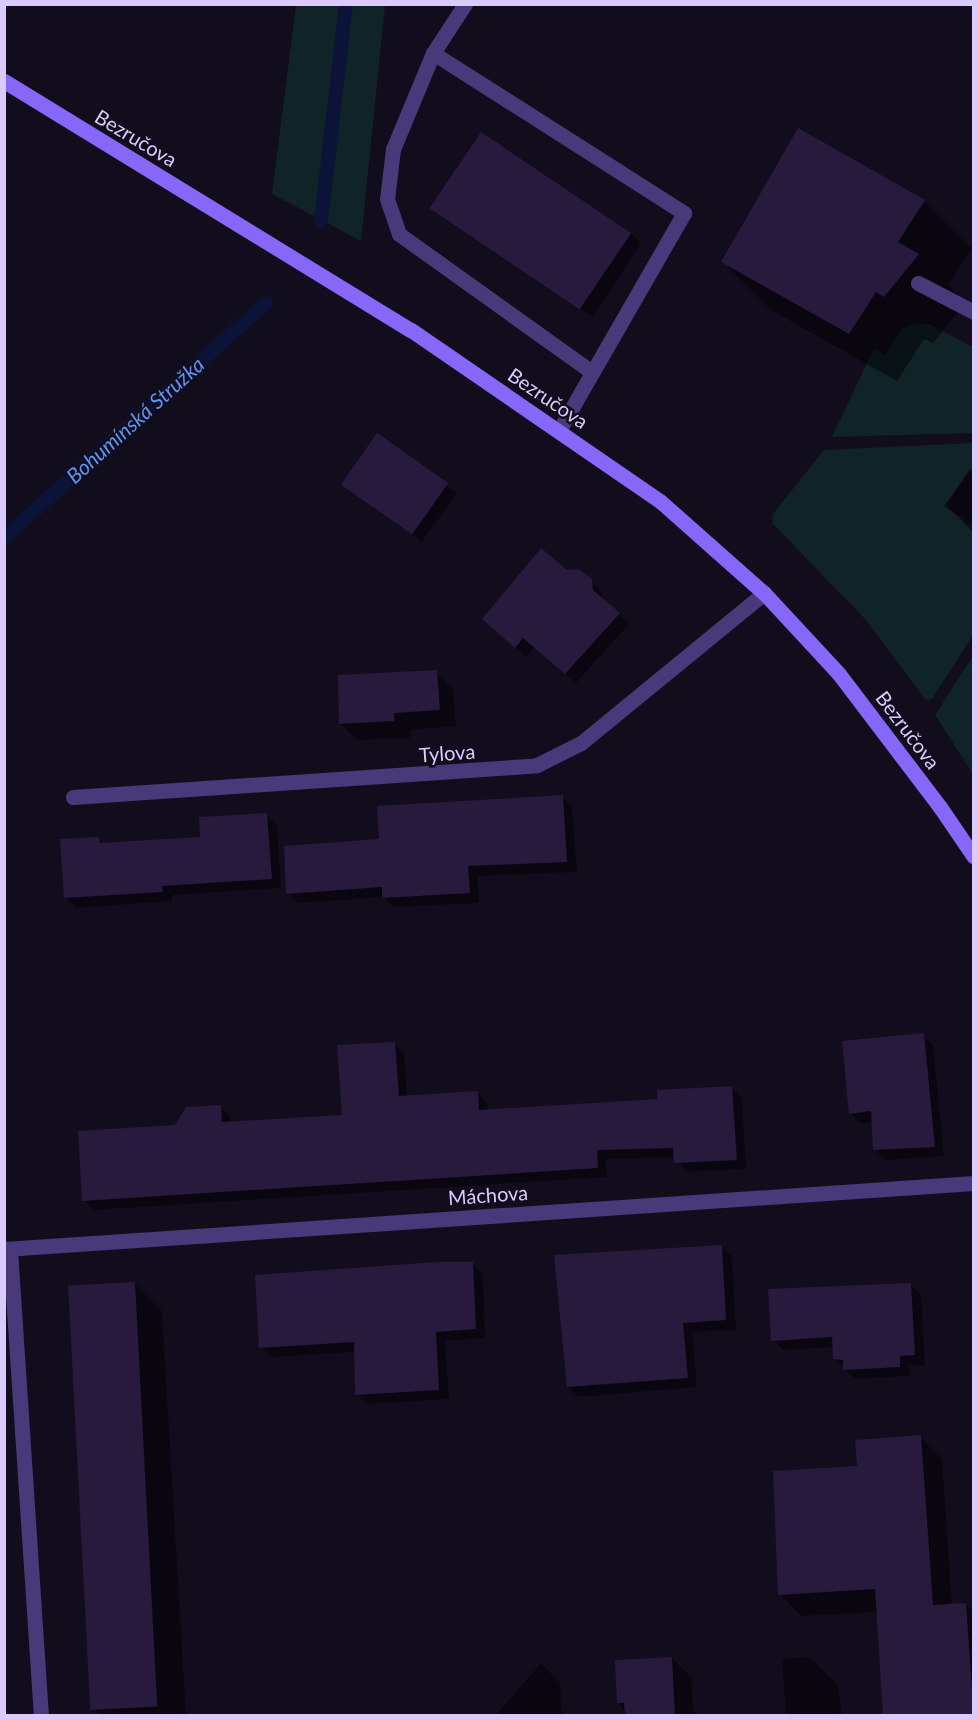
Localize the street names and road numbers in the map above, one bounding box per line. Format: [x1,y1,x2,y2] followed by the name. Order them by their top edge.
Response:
[91,104,181,172] street label: Bezručova
[503,363,593,433] street label: Bezručova
[871,686,945,774] street label: Bezručova
[418,739,476,767] street label: Tylova
[447,1180,529,1210] street label: Máchova

